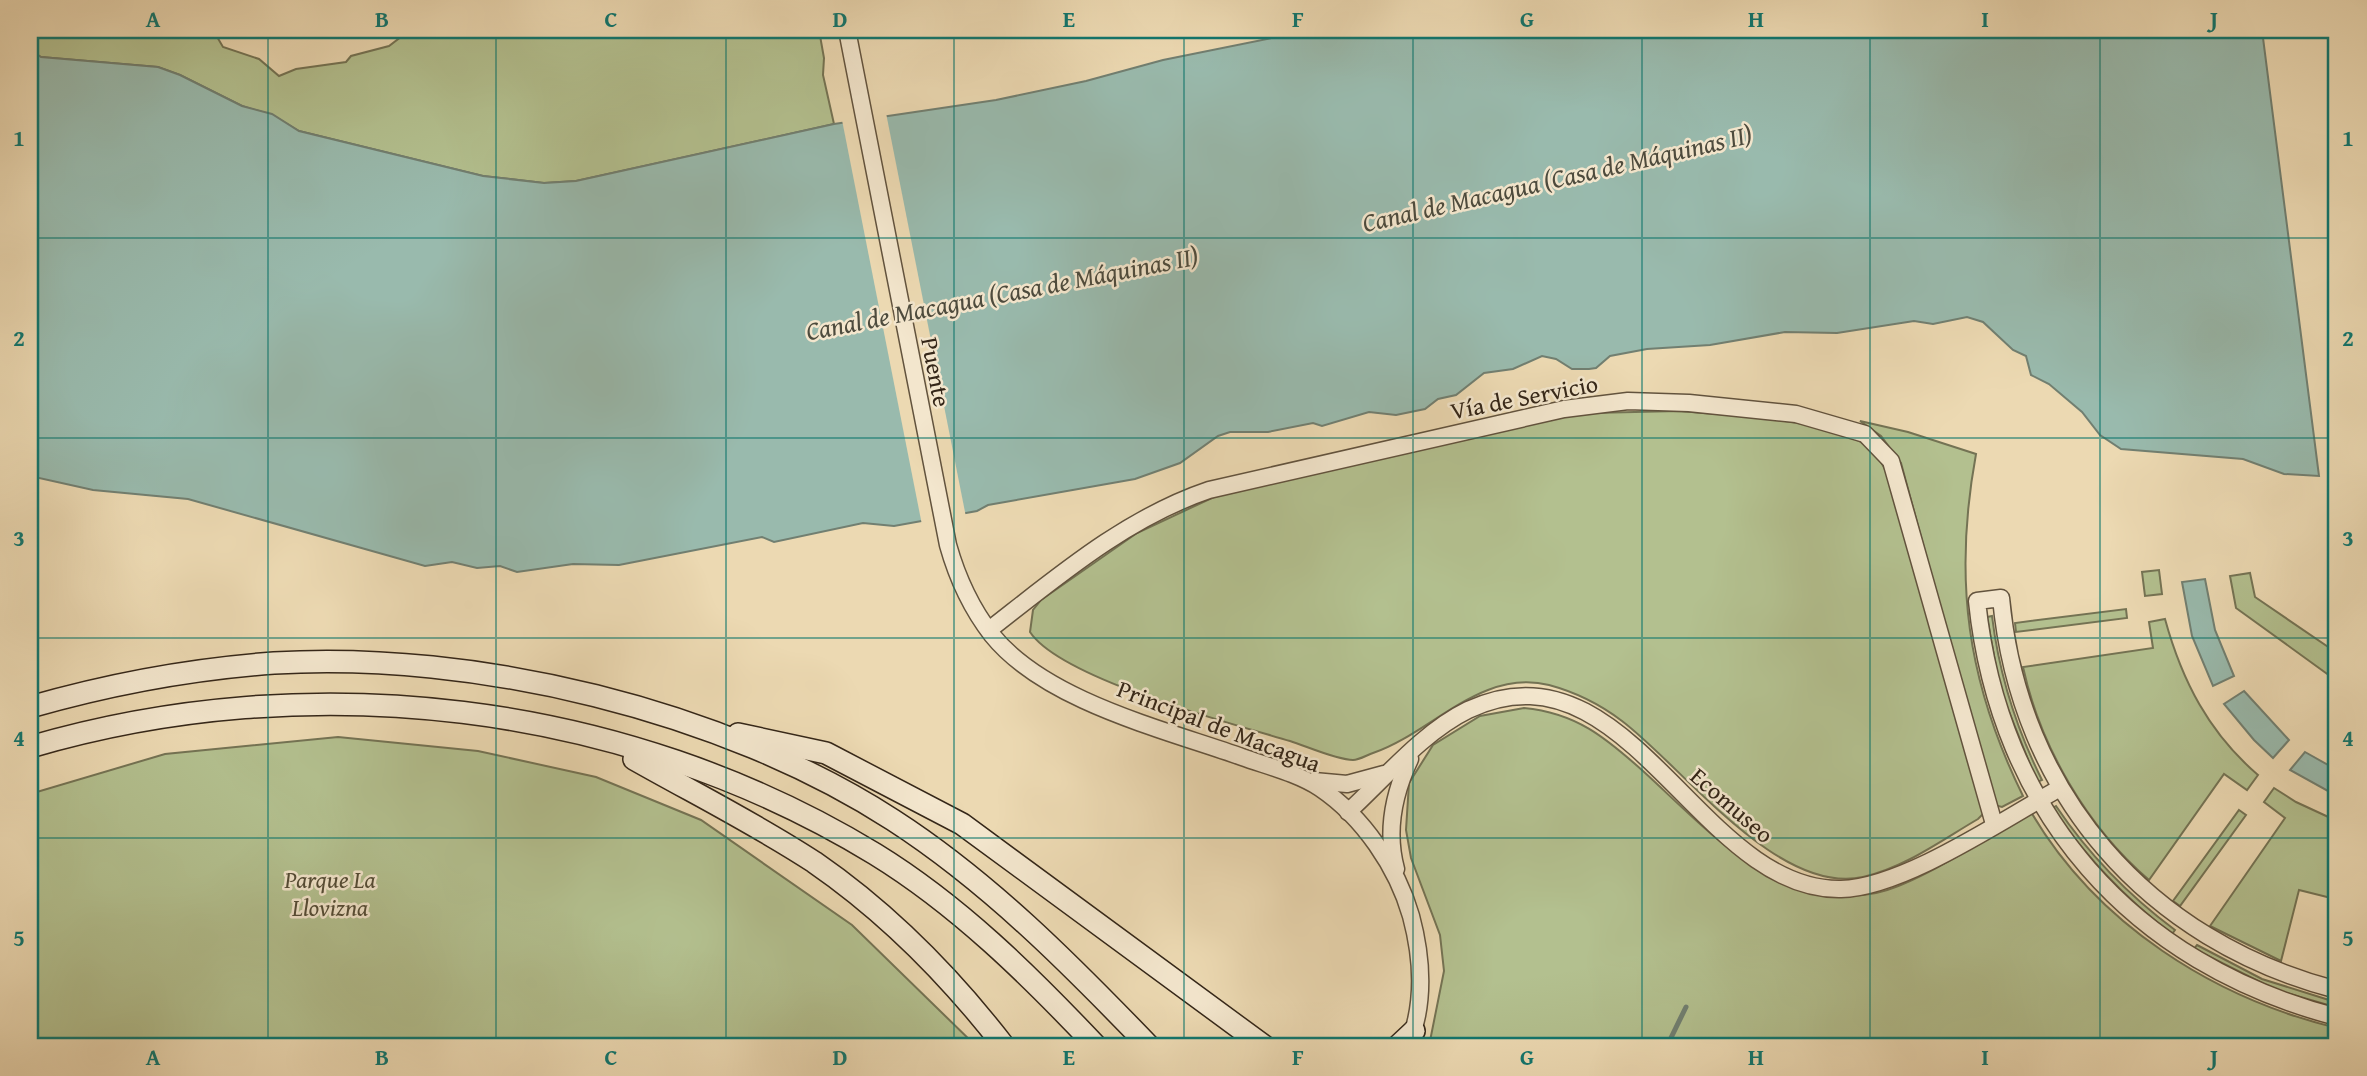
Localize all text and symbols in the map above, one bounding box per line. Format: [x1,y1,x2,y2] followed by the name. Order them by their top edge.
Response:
[146,2,161,35] text: A
[375,2,389,35] text: B
[604,2,618,35] text: C
[833,2,848,35] text: D
[1063,2,1075,35] text: E
[1292,2,1304,35] text: F
[1520,2,1534,35] text: G
[1748,2,1764,35] text: H
[1981,2,1989,35] text: I
[2206,2,2218,35] text: J
[1358,114,1756,242] water label: Canal de Macagua (Casa de Máquinas II)
[13,121,25,154] text: 1
[2342,121,2354,154] text: 1
[802,236,1202,350] water label: Canal de Macagua (Casa de Máquinas II)
[13,321,25,354] text: 2
[2342,321,2354,354] text: 2
[912,334,960,410] street label: Puente
[1447,366,1601,428] street label: Vía de Servicio
[13,521,25,554] text: 3
[2342,521,2354,554] text: 3
[1112,671,1326,781] street label: Principal de Macagua
[13,721,25,754] text: 4
[2342,721,2354,754] text: 4
[1683,759,1781,851] street label: Ecomuseo
[284,862,375,925] park label: Parque La Llovizna
[13,921,25,954] text: 5
[2342,921,2354,954] text: 5
[146,1040,161,1073] text: A
[375,1040,389,1073] text: B
[604,1040,618,1073] text: C
[833,1040,848,1073] text: D
[1063,1040,1075,1073] text: E
[1292,1040,1304,1073] text: F
[1520,1040,1534,1073] text: G
[1748,1040,1764,1073] text: H
[1981,1040,1989,1073] text: I
[2206,1040,2218,1073] text: J

